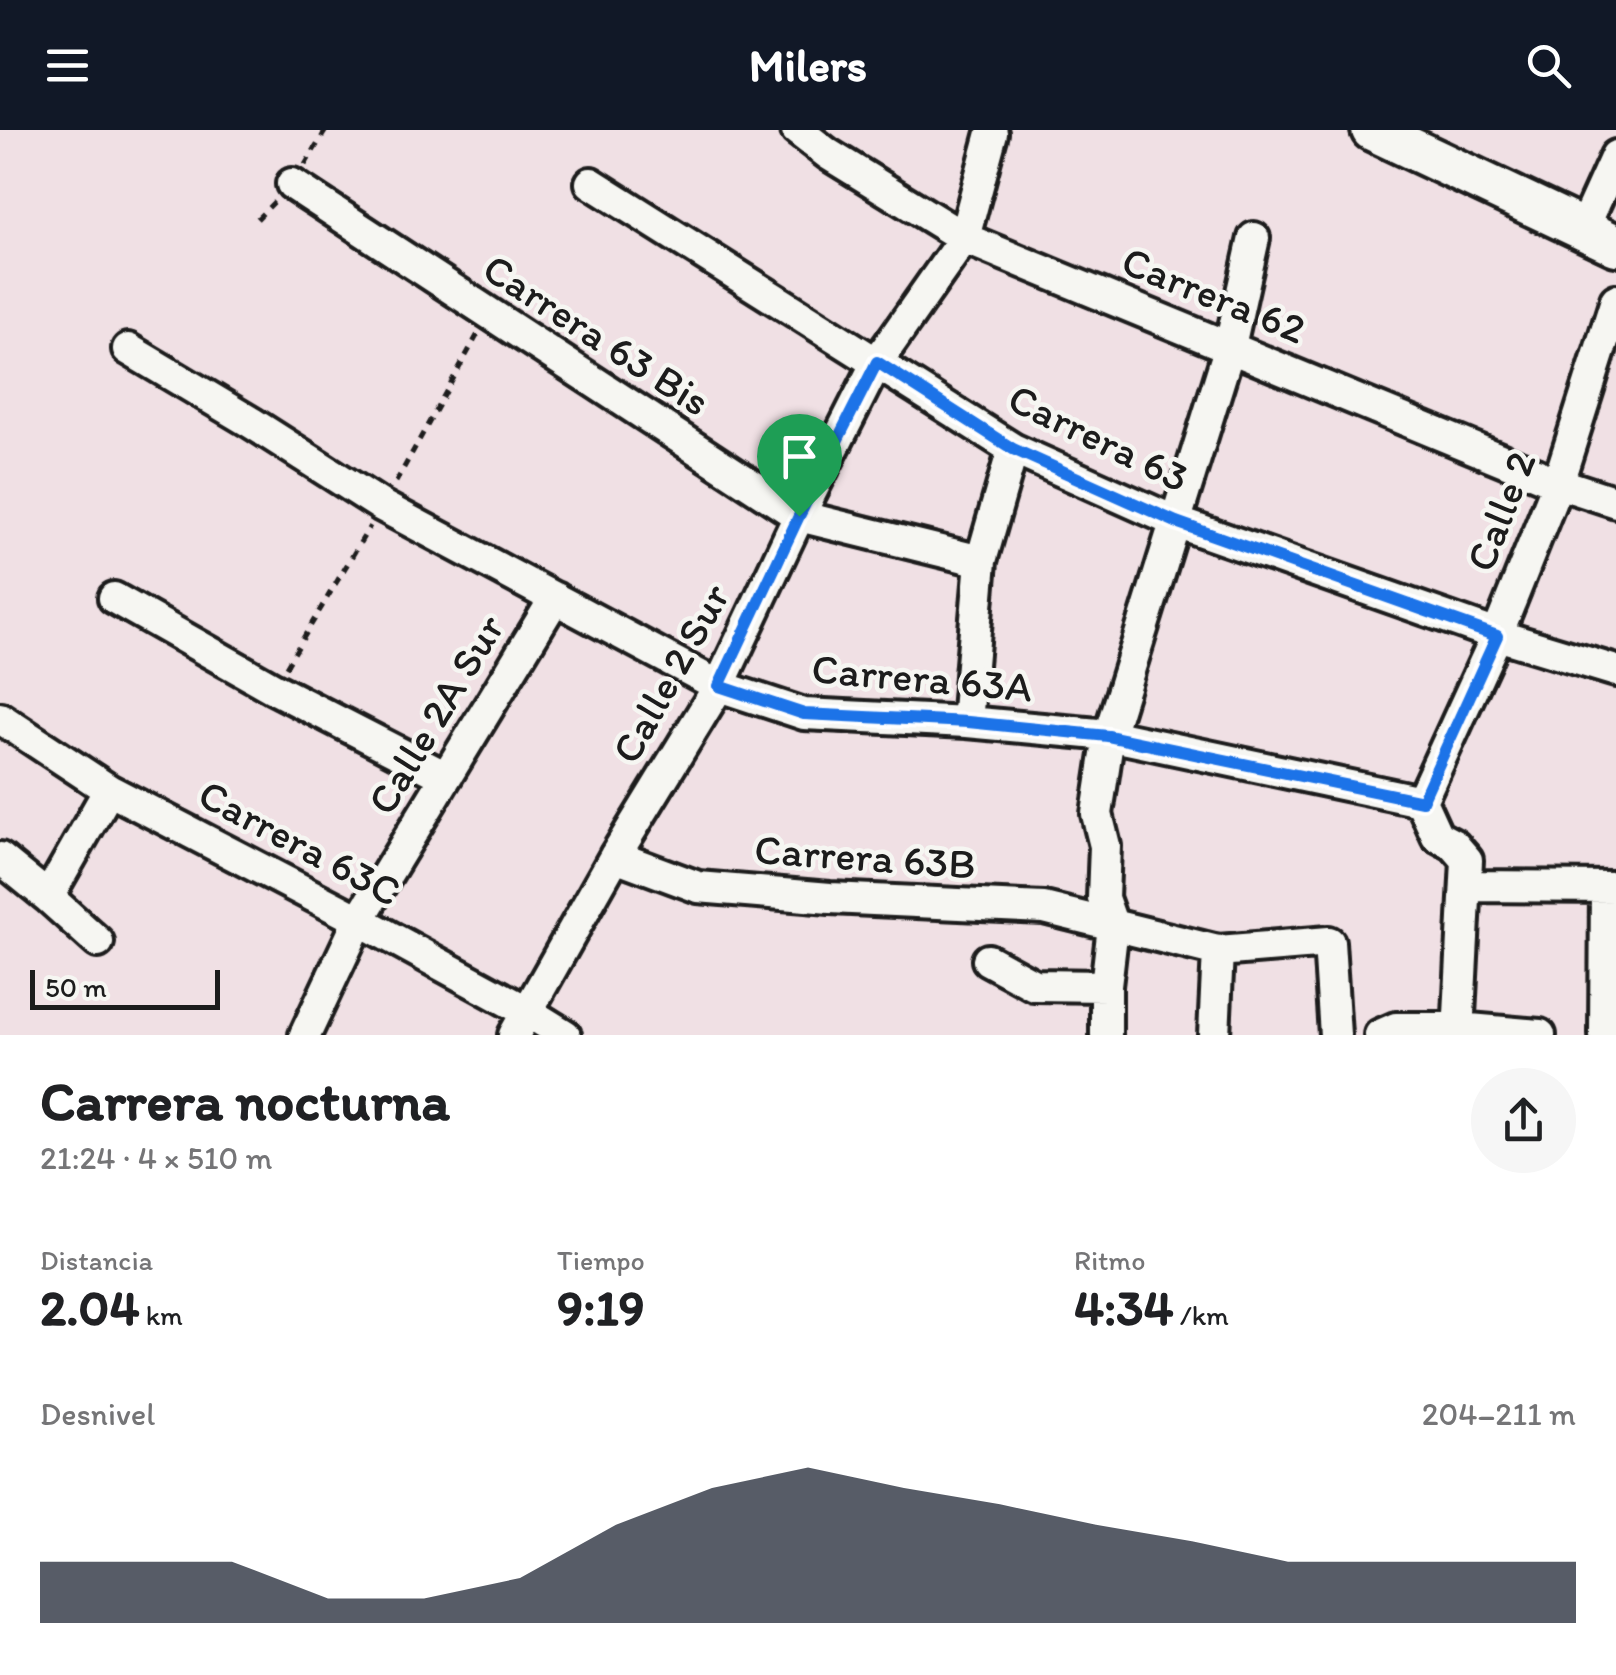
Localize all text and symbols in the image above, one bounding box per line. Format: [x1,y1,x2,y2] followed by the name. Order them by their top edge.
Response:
[40,38,95,93] icon: menu
[749,38,867,92] text: Milers
[1521,38,1576,93] icon: search
[1115,235,1313,354] street label: Carrera 62
[474,242,720,427] street label: Carrera 63 Bis
[1000,372,1197,503] street label: Carrera 63
[757,414,842,517] pin
[772,429,827,484] icon: arrive
[1454,444,1547,578] street label: Calle 2
[600,574,741,772] street label: Calle 2 Sur
[356,605,515,823] street label: Calle 2A Sur
[810,642,1035,713] street label: Carrera 63A
[190,768,409,917] street label: Carrera 63C
[753,823,977,890] street label: Carrera 63B
[30,965,220,1010] scale bar
[45,970,107,1004] text: 50 m
[40,1068,450,1134] text: Carrera nocturna
[1471,1068,1576,1173] button: share
[40,1139,272,1177] text: 21:24 · 4 × 510 m
[40,1243,153,1277] text: Distancia
[557,1243,645,1277] text: Tiempo
[1074,1243,1145,1277] text: Ritmo
[40,1277,139,1338] text: 2.04
[557,1277,645,1338] text: 9:19
[1074,1277,1174,1338] text: 4:34
[139,1298,183,1332] text: km
[1174,1298,1229,1332] text: /km
[40,1395,155,1433] text: Desnivel
[1422,1395,1576,1433] text: 204–211 m

